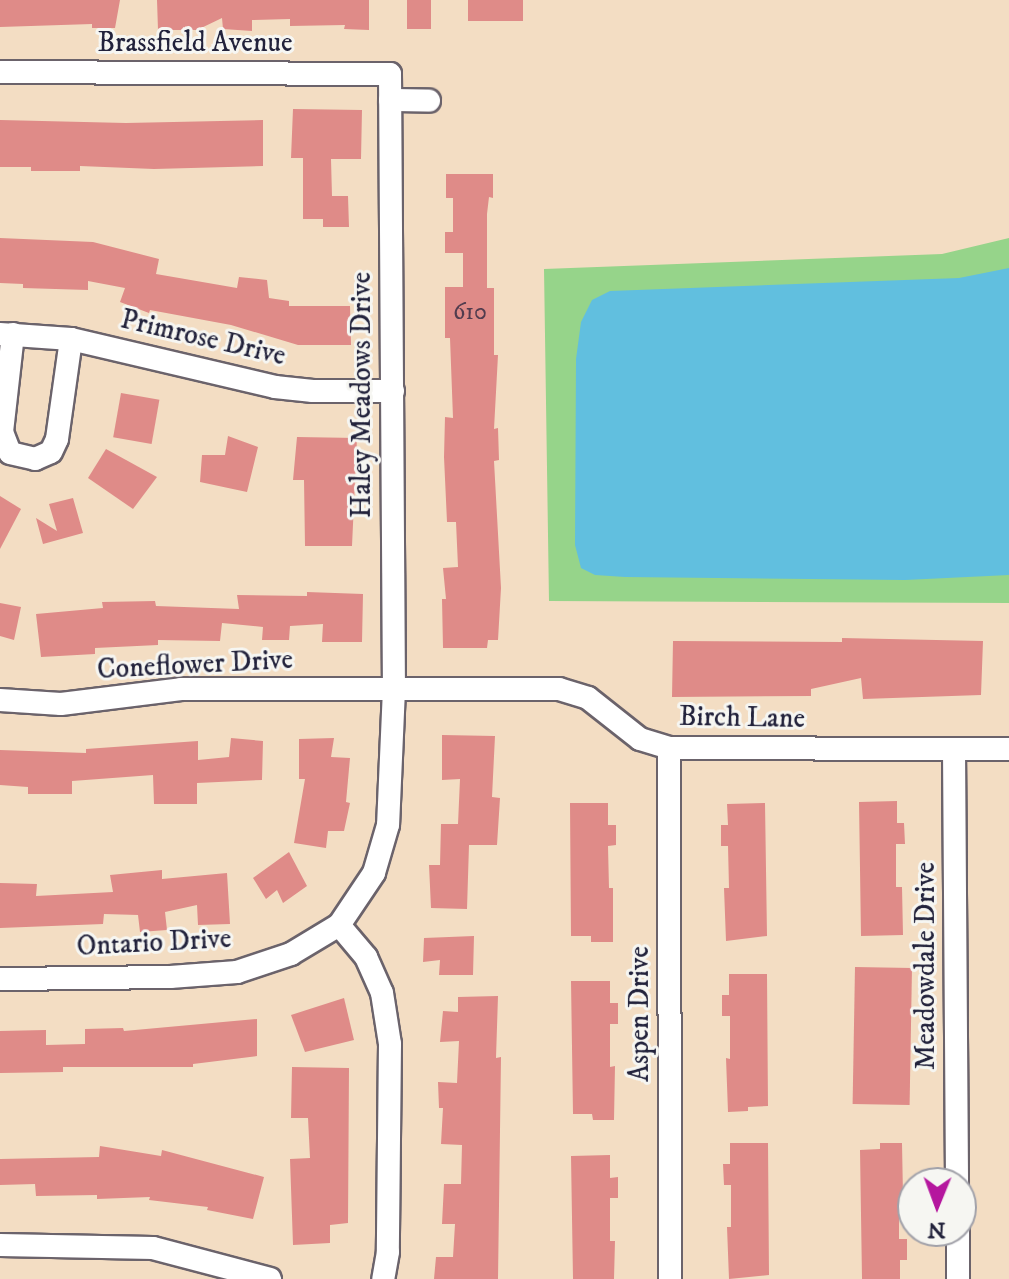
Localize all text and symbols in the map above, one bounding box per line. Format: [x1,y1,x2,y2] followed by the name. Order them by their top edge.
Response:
[97,26,293,60] street label: Brassfield Avenue
[345,272,379,518] street label: Haley Meadows Drive
[453,299,487,327] house number: 610
[117,303,289,373] street label: Primrose Drive
[96,643,294,687] street label: Coneflower Drive
[679,700,805,736] street label: Birch Lane
[909,862,943,1070] street label: Meadowdale Drive
[76,922,232,964] street label: Ontario Drive
[623,946,657,1082] street label: Aspen Drive
[897,1167,977,1247] north arrow
[927,1216,946,1243] text: N

